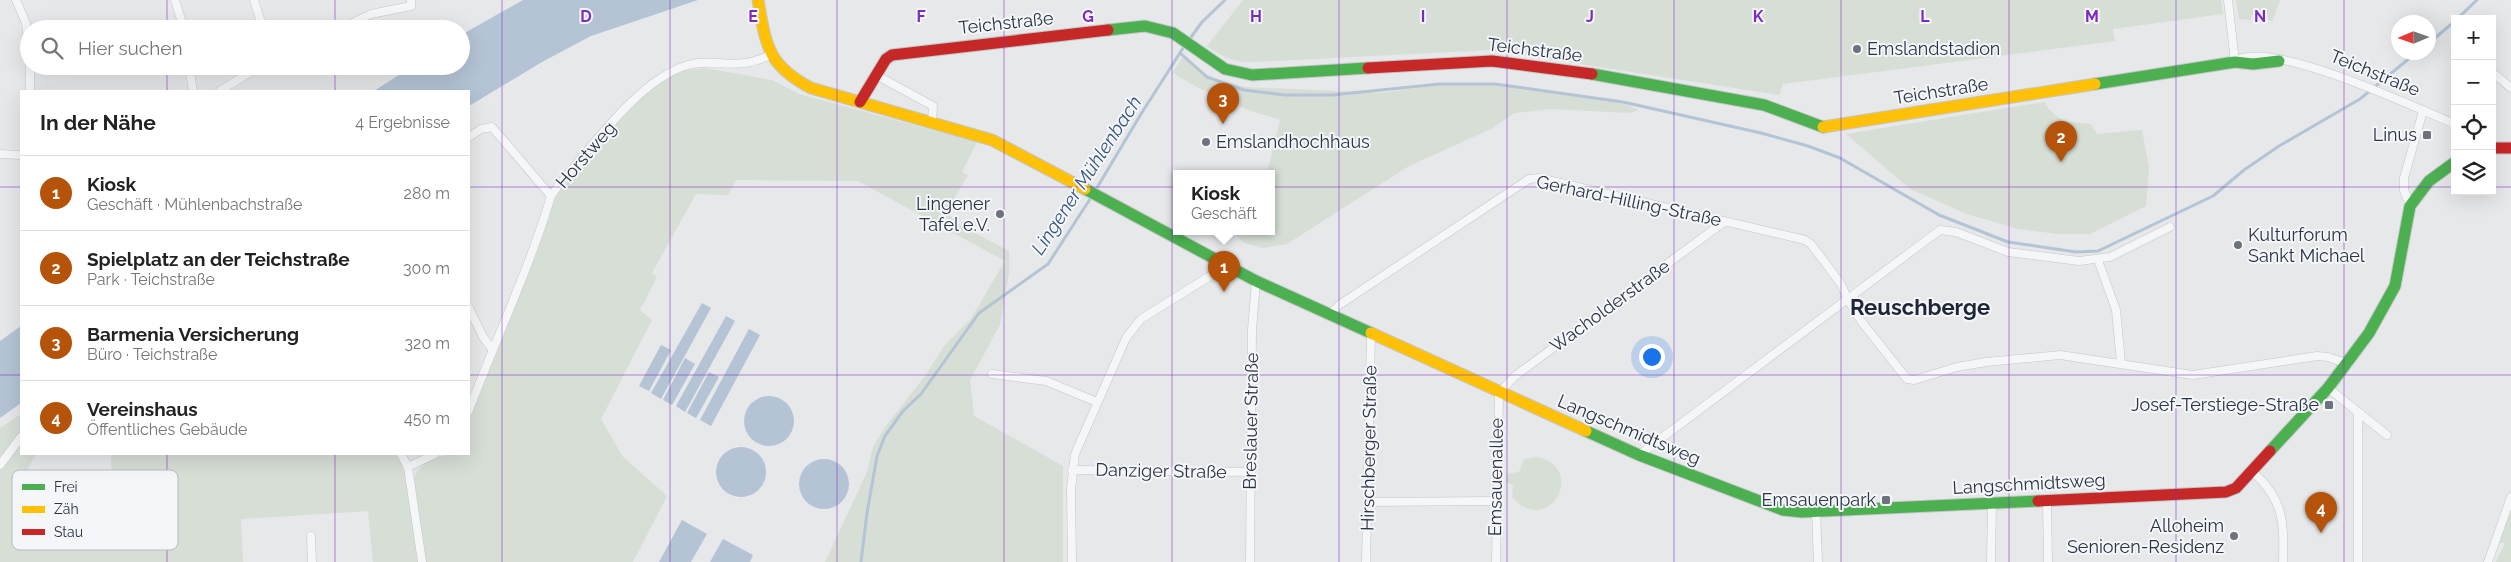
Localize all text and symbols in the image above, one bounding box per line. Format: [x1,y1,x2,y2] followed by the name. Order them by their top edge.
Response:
[580,7,592,26] text: D
[748,7,758,26] text: E
[916,7,926,26] text: F
[958,7,1055,38] street label: Teichstraße
[1082,7,1094,26] text: G
[1250,7,1262,26] text: H
[1421,7,1425,26] text: I
[1586,7,1594,26] text: J
[1753,7,1764,26] text: K
[1920,7,1930,26] text: L
[2085,7,2099,26] text: M
[2254,7,2266,26] text: N
[2391,15,2436,60] north arrow
[2451,15,2496,195] map controls
[2451,15,2496,60] button: +
[20,20,470,75] search box
[1487,33,1584,66] street label: Teichstraße
[38,34,66,62] icon: search
[78,37,183,59] text: Hier suchen
[1867,38,2000,59] place label: Emslandstadion
[1851,43,1863,55] marker: Emslandstadion
[2327,45,2424,100] street label: Teichstraße
[2451,60,2496,105] button: −
[1892,73,1990,108] street label: Teichstraße
[1207,83,1239,124] pin: 3
[1026,92,1146,258] water label: Lingener Mühlenbach
[2451,105,2496,150] button: locate
[40,110,156,135] text: In der Nähe
[355,113,450,132] text: 4 Ergebnisse
[551,117,620,192] street label: Horstweg
[2045,121,2077,162] pin: 2
[2373,124,2417,145] place label: Linus
[2421,129,2433,141] marker: Linus
[1216,131,1370,152] place label: Emslandhochhaus
[1200,136,1212,148] marker: Emslandhochhaus
[2451,150,2496,195] button: layers
[1173,170,1275,235] popup
[1535,171,1724,230] street label: Gerhard-Hilling-Straße
[87,173,136,195] text: Kiosk
[1191,182,1240,204] text: Kiosk
[52,184,60,203] text: 1
[404,184,450,203] text: 280 m
[916,193,991,235] place label: Lingener Tafel e.V.
[87,195,302,214] text: Geschäft · Mühlenbachstraße
[1191,204,1257,223] text: Geschäft
[994,208,1006,220] marker: Lingener Tafel e.V.
[2248,224,2365,266] place label: Kulturforum Sankt Michael
[2232,239,2244,251] marker: Kulturforum Sankt Michael
[87,248,350,270] text: Spielplatz an der Teichstraße
[1208,251,1240,292] pin: 1
[1546,255,1674,356] street label: Wacholderstraße
[51,259,61,278] text: 2
[403,259,450,278] text: 300 m
[87,270,215,289] text: Park · Teichstraße
[1850,294,1990,320] district label: Reuschberge
[87,323,299,345] text: Barmenia Versicherung
[52,334,60,353] text: 3
[405,334,450,353] text: 320 m
[1639,344,1665,370] your location
[87,345,217,364] text: Büro · Teichstraße
[1239,352,1262,490] street label: Breslauer Straße
[1357,364,1380,531] street label: Hirschberger Straße
[1555,390,1704,469] street label: Langschmidtsweg
[2131,394,2319,415] place label: Josef-Terstiege-Straße
[87,398,198,420] text: Vereinshaus
[2323,399,2335,411] marker: Josef-Terstiege-Straße
[51,409,61,428] text: 4
[404,409,450,428] text: 450 m
[1484,417,1507,536] street label: Emsauenallee
[87,420,248,439] text: Öffentliches Gebäude
[1095,459,1227,482] street label: Danziger Straße
[1952,469,2106,498] street label: Langschmidtsweg
[12,470,178,550] legend
[54,479,78,495] text: Frei
[1762,489,1876,510] place label: Emsauenpark
[2305,492,2337,533] pin: 4
[1880,494,1892,506] marker: Emsauenpark
[54,501,79,517] text: Zäh
[2067,515,2224,557] place label: Alloheim Senioren-Residenz
[54,524,83,540] text: Stau
[2228,530,2240,542] marker: Alloheim Senioren-Residenz

